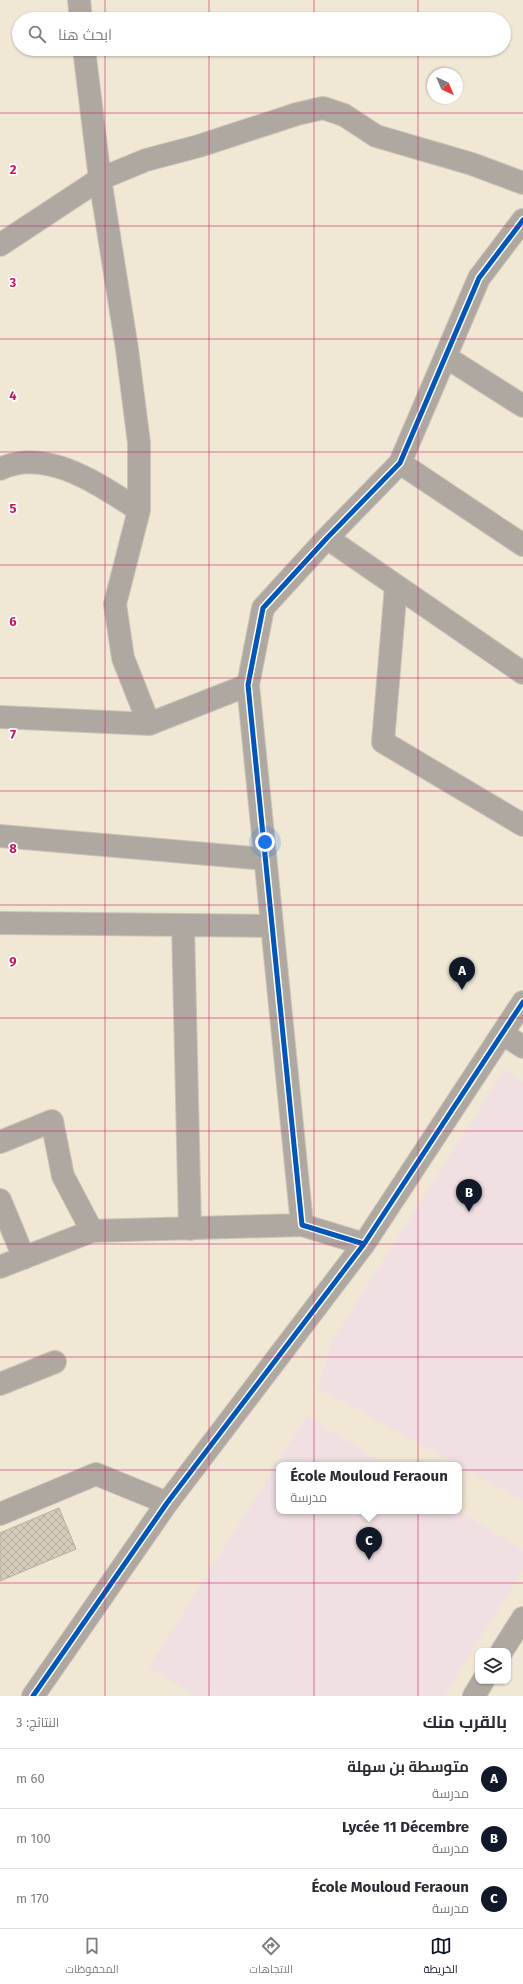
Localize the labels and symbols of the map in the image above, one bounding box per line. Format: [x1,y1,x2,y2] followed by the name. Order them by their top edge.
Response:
[427,68,463,104] north arrow
[10,162,17,177] text: 2
[9,275,17,290] text: 3
[9,388,17,403] text: 4
[10,501,17,516] text: 5
[9,614,17,629] text: 6
[10,727,16,742] text: 7
[255,832,275,852] your location
[9,841,17,856] text: 8
[9,954,17,969] text: 9
[449,957,475,990] pin: A
[456,1179,482,1212] pin: B
[356,1527,382,1560] pin: C

